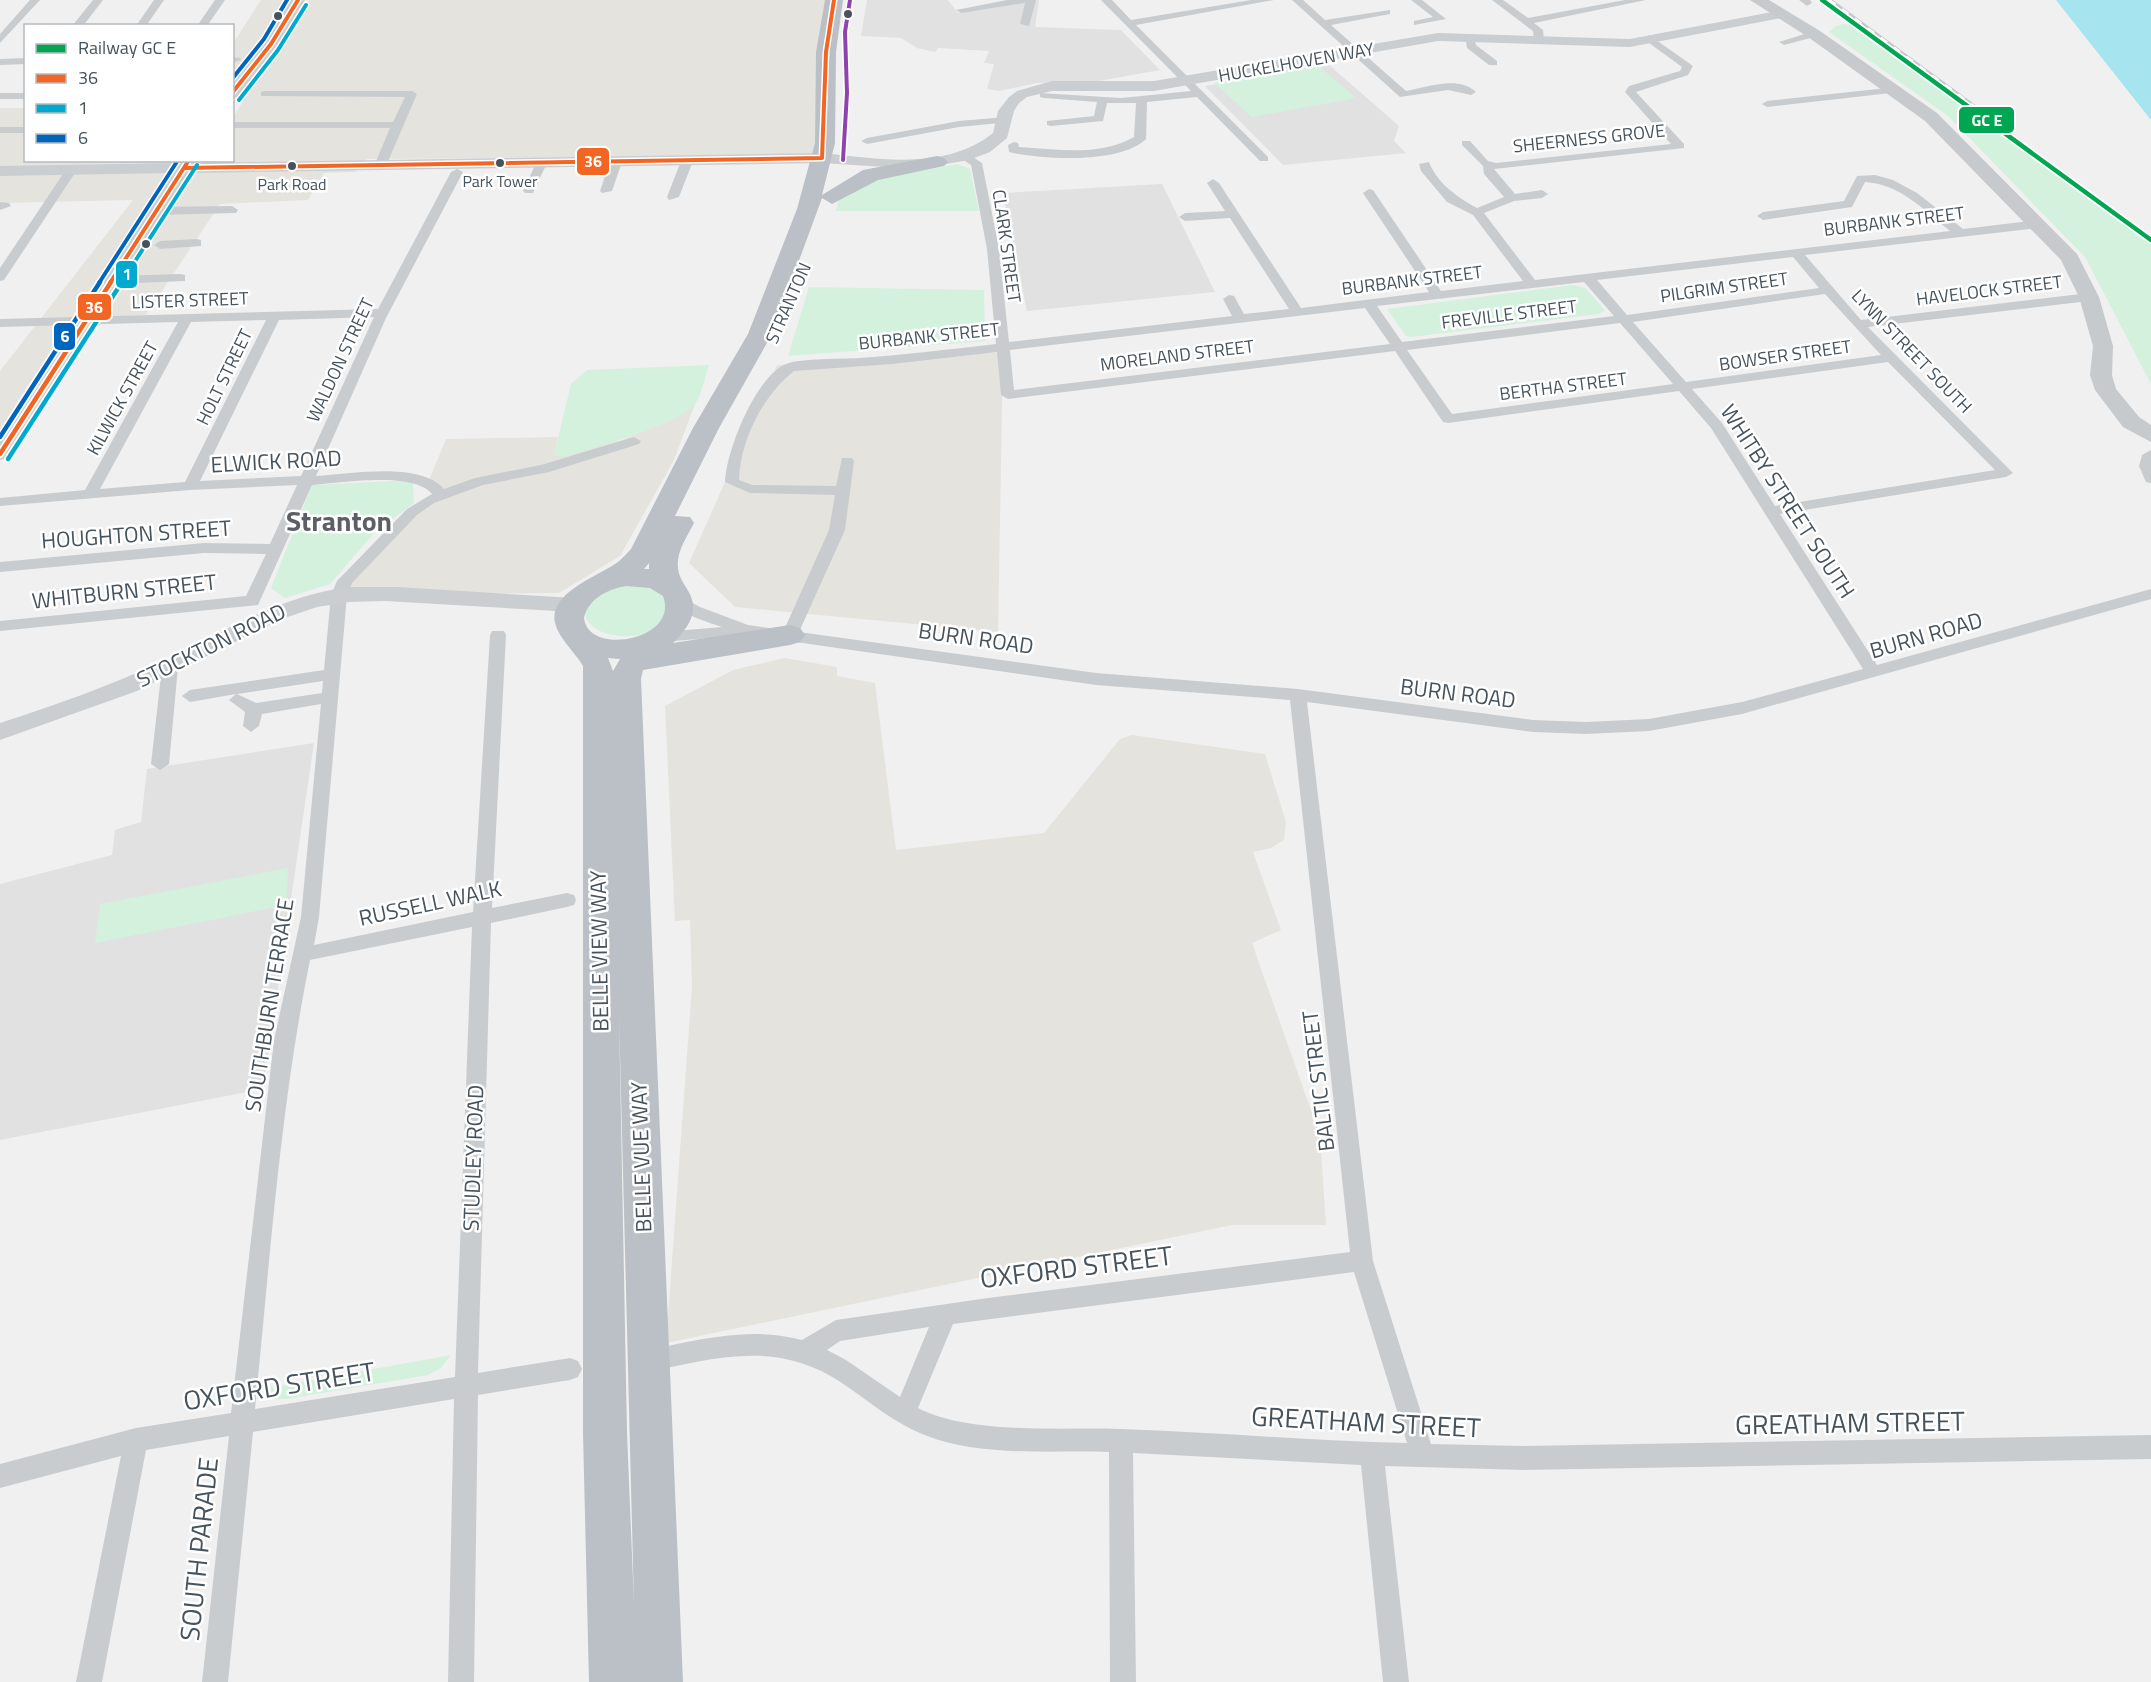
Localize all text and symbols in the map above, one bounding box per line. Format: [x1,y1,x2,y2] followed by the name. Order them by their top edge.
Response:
[842,8,854,20] unlabelled marker
[272,10,284,22] unlabelled marker
[24,24,234,162] legend
[78,34,176,61] text: Railway GC E
[1216,35,1376,89] street label: HUCKELHOVEN WAY
[78,64,98,91] text: 36
[78,94,88,121] text: 1
[1958,106,2015,134] line badge: GC E
[1972,108,2003,132] text: GC E
[1512,117,1666,159] street label: SHEERNESS GROVE
[78,124,88,151] text: 6
[576,147,610,176] line badge: 36
[584,149,602,173] text: 36
[494,157,506,169] marker: Park Tower
[286,160,298,172] marker: Park Road
[462,169,538,193] place label: Park Tower
[258,172,326,196] place label: Park Road
[986,188,1028,305] street label: CLARK STREET
[1822,199,1966,243] street label: BURBANK STREET
[140,238,152,250] unlabelled marker
[758,258,818,348] street label: STRANTON
[1340,258,1484,302] street label: BURBANK STREET
[115,260,138,289] line badge: 1
[123,262,131,286] text: 1
[1658,265,1790,309] street label: PILGRIM STREET
[1915,268,2064,312] street label: HAVELOCK STREET
[1846,283,1978,419] street label: LYNN STREET SOUTH
[131,284,249,316] street label: LISTER STREET
[1440,292,1579,336] street label: FREVILLE STREET
[77,293,112,321] line badge: 36
[299,293,381,427] street label: WALDON STREET
[85,295,103,319] text: 36
[857,315,1001,357] street label: BURBANK STREET
[53,322,76,351] line badge: 6
[61,324,70,348] text: 6
[189,324,259,430] street label: HOLT STREET
[1099,332,1256,378] street label: MORELAND STREET
[1717,332,1853,378] street label: BOWSER STREET
[80,336,165,460] street label: KILWICK STREET
[1498,365,1629,407] street label: BERTHA STREET
[1712,397,1864,605] street label: WHITBY STREET SOUTH
[210,441,342,481] street label: ELWICK ROAD
[286,499,392,542] district label: Stranton
[40,510,233,558] street label: HOUGHTON STREET
[30,564,218,618] street label: WHITBURN STREET
[130,594,292,696] street label: STOCKTON ROAD
[1866,603,1986,667] street label: BURN ROAD
[916,613,1036,663] street label: BURN ROAD
[1398,669,1518,717] street label: BURN ROAD
[581,870,617,1032] street label: BELLE VIEW WAY
[356,871,505,935] street label: RUSSELL WALK
[235,896,303,1114] street label: SOUTHBURN TERRACE
[1292,1008,1344,1153] street label: BALTIC STREET
[621,1081,661,1233] street label: BELLE VUE WAY
[453,1084,493,1232] street label: STUDLEY ROAD
[977,1234,1175,1298] street label: OXFORD STREET
[180,1350,378,1420] street label: OXFORD STREET
[1250,1395,1482,1447] street label: GREATHAM STREET
[1735,1399,1965,1445] street label: GREATHAM STREET
[168,1455,228,1643] street label: SOUTH PARADE

